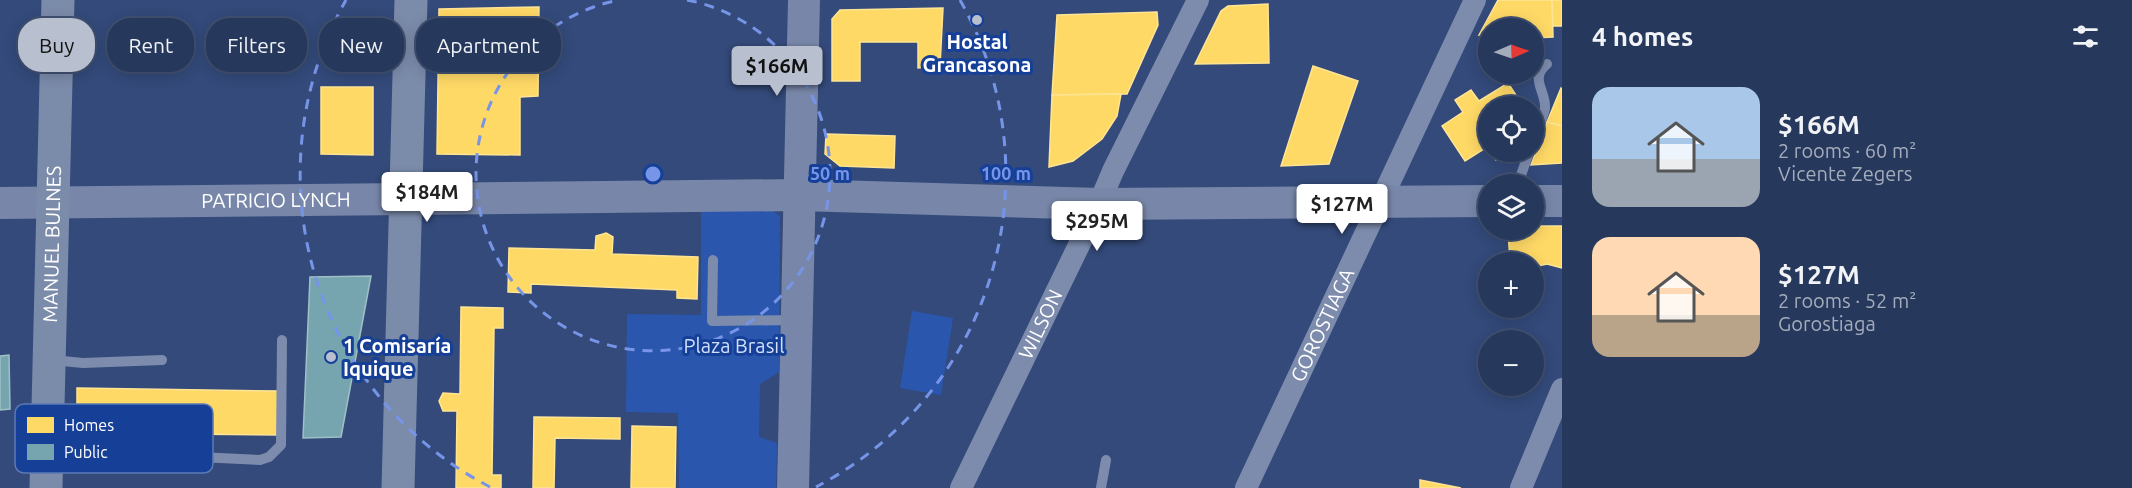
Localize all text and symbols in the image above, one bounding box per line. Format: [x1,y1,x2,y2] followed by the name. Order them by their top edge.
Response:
[970,13,984,27] marker: Hostal Grancasona
[18,18,95,72] chip: Buy
[107,18,194,72] chip: Rent
[206,18,307,72] chip: Filters
[319,18,404,72] chip: New
[416,18,561,72] chip: Apartment
[1478,18,1544,84] north arrow
[1478,18,1544,396] map controls
[2069,20,2102,53] icon: filters
[1592,22,1693,51] text: 4 homes
[923,30,1031,76] place label: Hostal Grancasona
[735,46,819,97] pin: $166M
[746,54,808,77] text: $166M
[1478,96,1544,162] button: locate
[1778,110,1860,139] text: $166M
[1640,111,1712,183] icon: home
[1778,139,1916,162] text: 2 rooms · 60 m²
[1778,162,1912,185] text: Vicente Zegers
[810,163,850,183] text: 50 m
[981,163,1031,183] text: 100 m
[643,164,663,184] centre of rings
[38,165,65,323] street label: MANUEL BULNES
[385,172,469,223] pin: $184M
[1478,174,1544,240] button: layers
[396,180,458,203] text: $184M
[1300,184,1384,235] pin: $127M
[201,187,351,212] street label: PATRICIO LYNCH
[1311,192,1373,215] text: $127M
[1055,201,1139,252] pin: $295M
[1066,209,1128,232] text: $295M
[1478,252,1544,318] button: +
[1778,260,1860,289] text: $127M
[1640,261,1712,333] icon: home
[1286,264,1358,385] street label: GOROSTIAGA
[1013,286,1067,363] street label: WILSON
[1778,289,1916,312] text: 2 rooms · 52 m²
[1778,312,1876,335] text: Gorostiaga
[1478,330,1544,396] button: −
[343,334,451,380] place label: 1 Comisaría Iquique
[684,334,784,357] park label: Plaza Brasil
[324,350,338,364] marker: 1 Comisaría Iquique
[15,404,213,473] legend
[64,416,114,434] text: Homes
[64,443,108,461] text: Public

